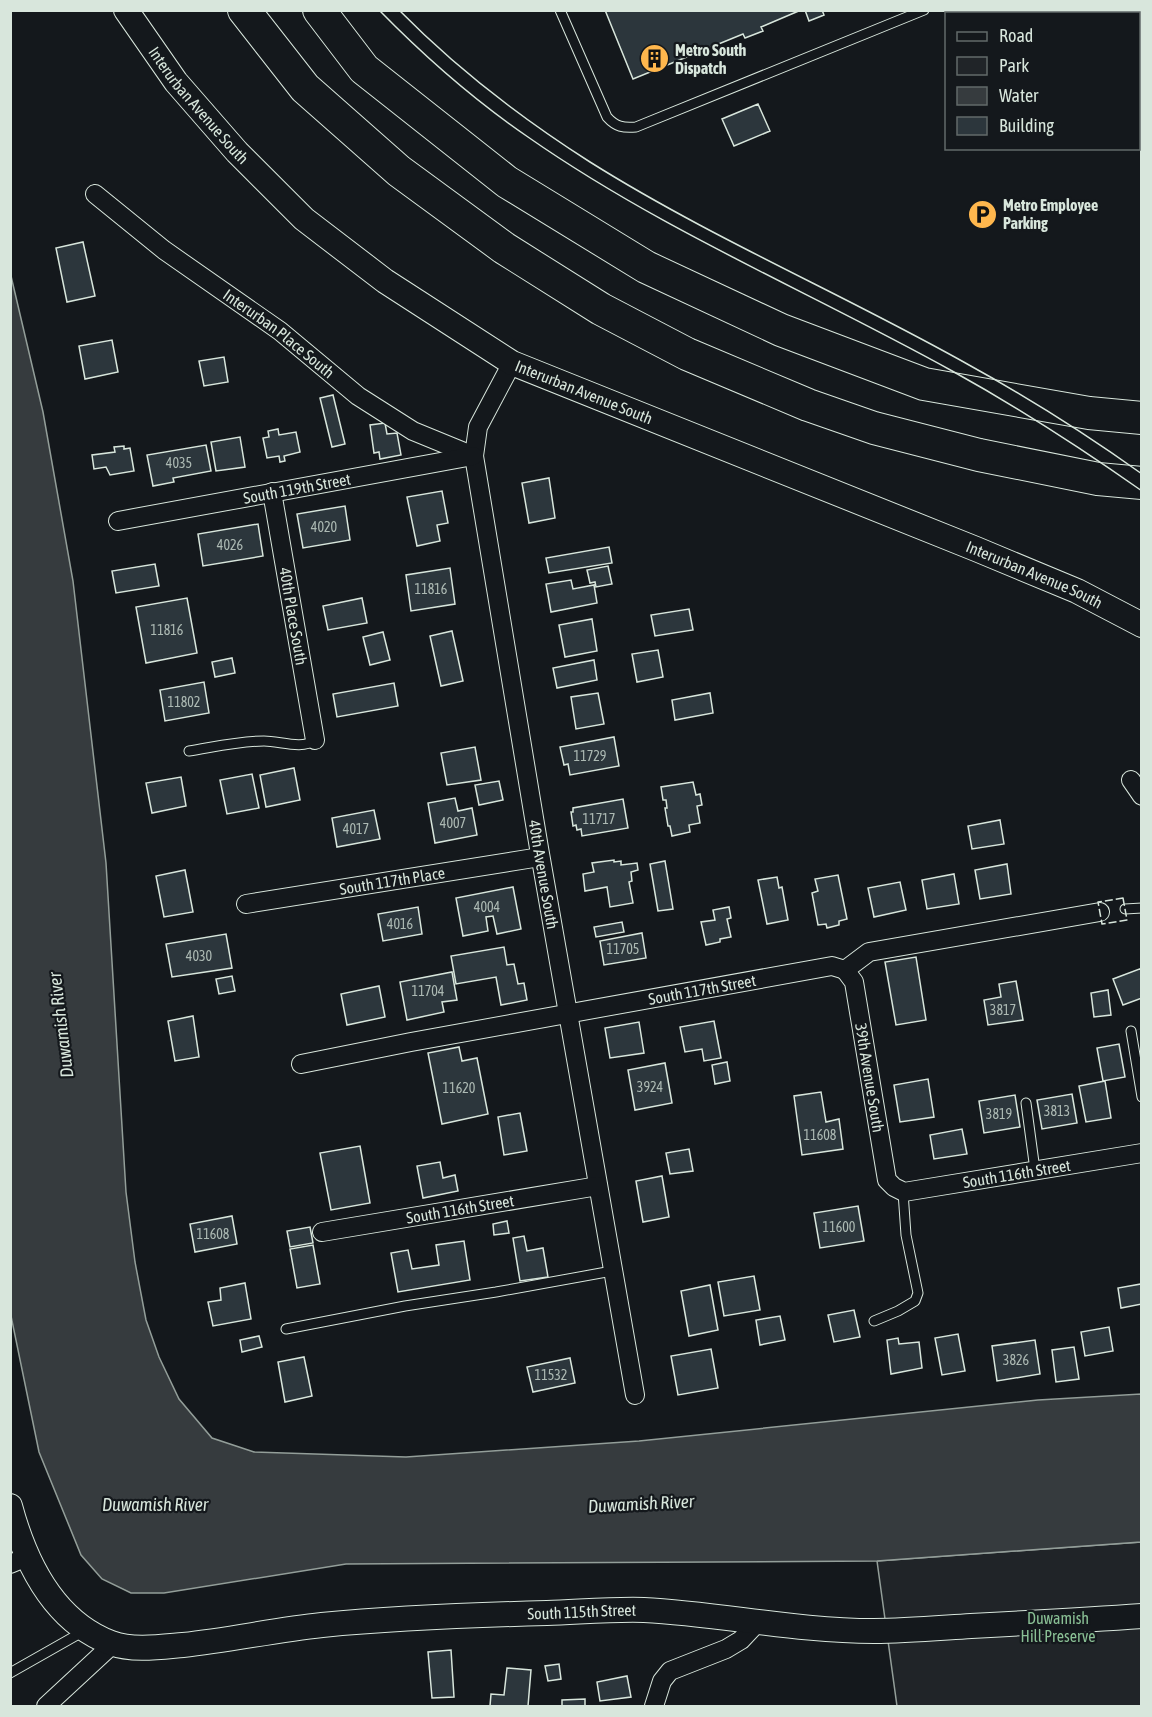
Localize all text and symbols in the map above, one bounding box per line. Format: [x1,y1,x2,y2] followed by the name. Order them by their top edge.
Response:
[945,12,1140,150] legend
[999,25,1033,46] text: Road
[675,41,747,77] place label: Metro South Dispatch
[145,43,252,167] street label: Interurban Avenue South
[638,43,670,75] building icon: Metro South Dispatch
[999,55,1029,76] text: Park
[999,85,1039,106] text: Water
[999,115,1054,136] text: Building
[1003,196,1098,232] place label: Metro Employee Parking
[966,198,998,230] parking icon: Metro Employee Parking
[220,285,338,382] street label: Interurban Place South
[513,356,655,428] street label: Interurban Avenue South
[166,455,192,471] house number: 4035
[242,469,353,507] street label: South 119th Street
[311,519,338,535] house number: 4020
[217,537,244,553] house number: 4026
[964,537,1106,612] street label: Interurban Avenue South
[276,566,311,666] street label: 40th Place South
[415,581,448,597] house number: 11816
[151,622,184,638] house number: 11816
[168,694,200,710] house number: 11802
[574,748,606,764] house number: 11729
[583,811,615,827] house number: 11717
[440,815,466,831] house number: 4007
[525,819,562,930] street label: 40th Avenue South
[343,821,369,837] house number: 4017
[338,863,446,898] street label: South 117th Place
[474,899,501,915] house number: 4004
[387,916,414,932] house number: 4016
[607,941,639,957] house number: 11705
[186,948,213,964] house number: 4030
[44,970,77,1079] water label: Duwamish River
[647,971,758,1008] street label: South 117th Street
[412,983,445,999] house number: 11704
[990,1002,1016,1018] house number: 3817
[852,1022,888,1134] street label: 39th Avenue South
[637,1079,664,1095] house number: 3924
[443,1080,476,1096] house number: 11620
[1044,1103,1070,1119] house number: 3813
[986,1106,1012,1122] house number: 3819
[804,1127,837,1143] house number: 11608
[962,1156,1072,1191] street label: South 116th Street
[405,1191,516,1227] street label: South 116th Street
[823,1219,856,1235] house number: 11600
[197,1226,230,1242] house number: 11608
[1003,1352,1030,1368] house number: 3826
[535,1367,567,1383] house number: 11532
[587,1490,695,1517] water label: Duwamish River
[102,1494,209,1515] water label: Duwamish River
[527,1601,637,1623] street label: South 115th Street
[1021,1609,1095,1645] park label: Duwamish Hill Preserve

